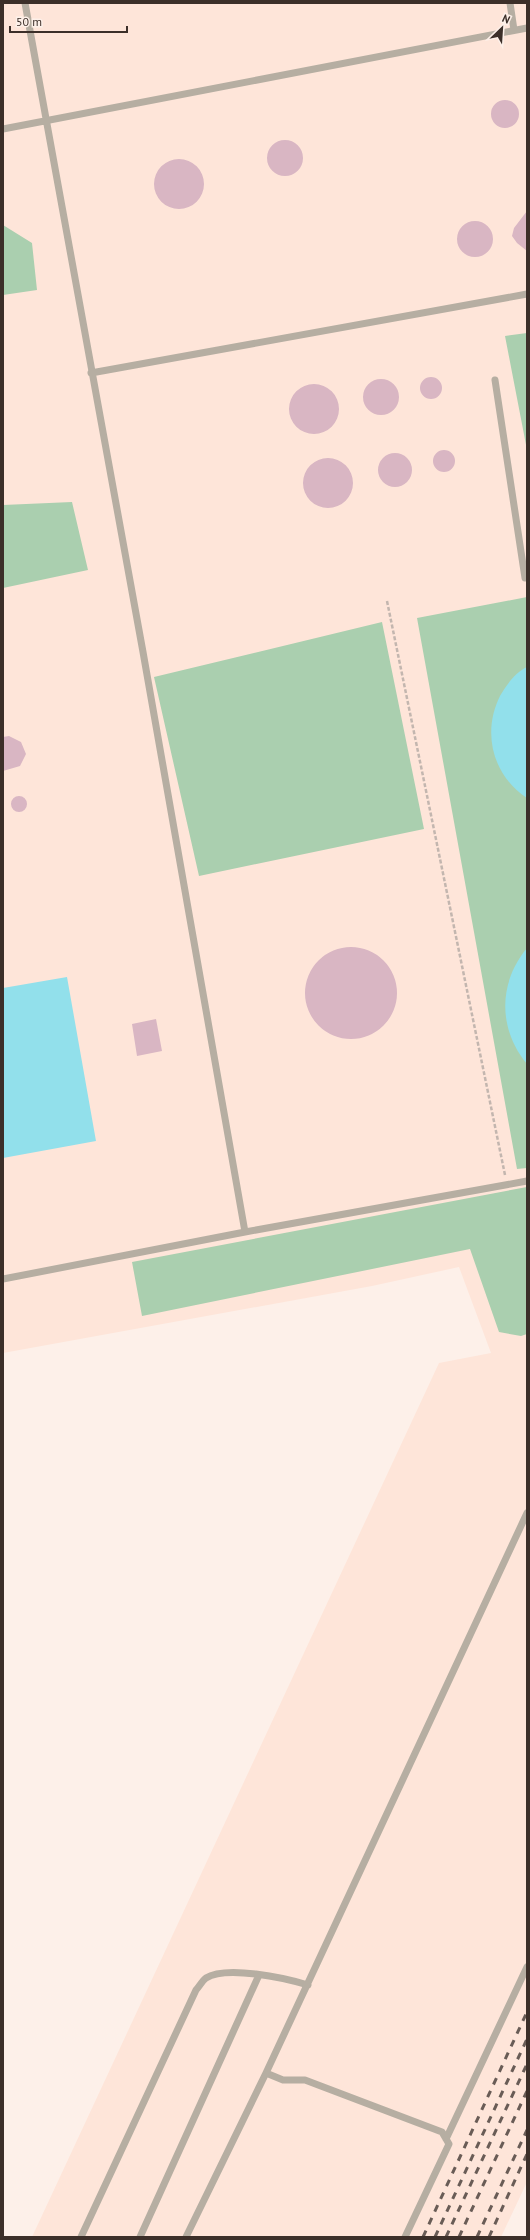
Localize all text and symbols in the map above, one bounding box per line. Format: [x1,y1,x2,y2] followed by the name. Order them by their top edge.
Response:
[10,8,127,34] scale bar
[482,8,522,48] north arrow
[500,11,512,27] text: N
[16,14,42,29] text: 50 m

